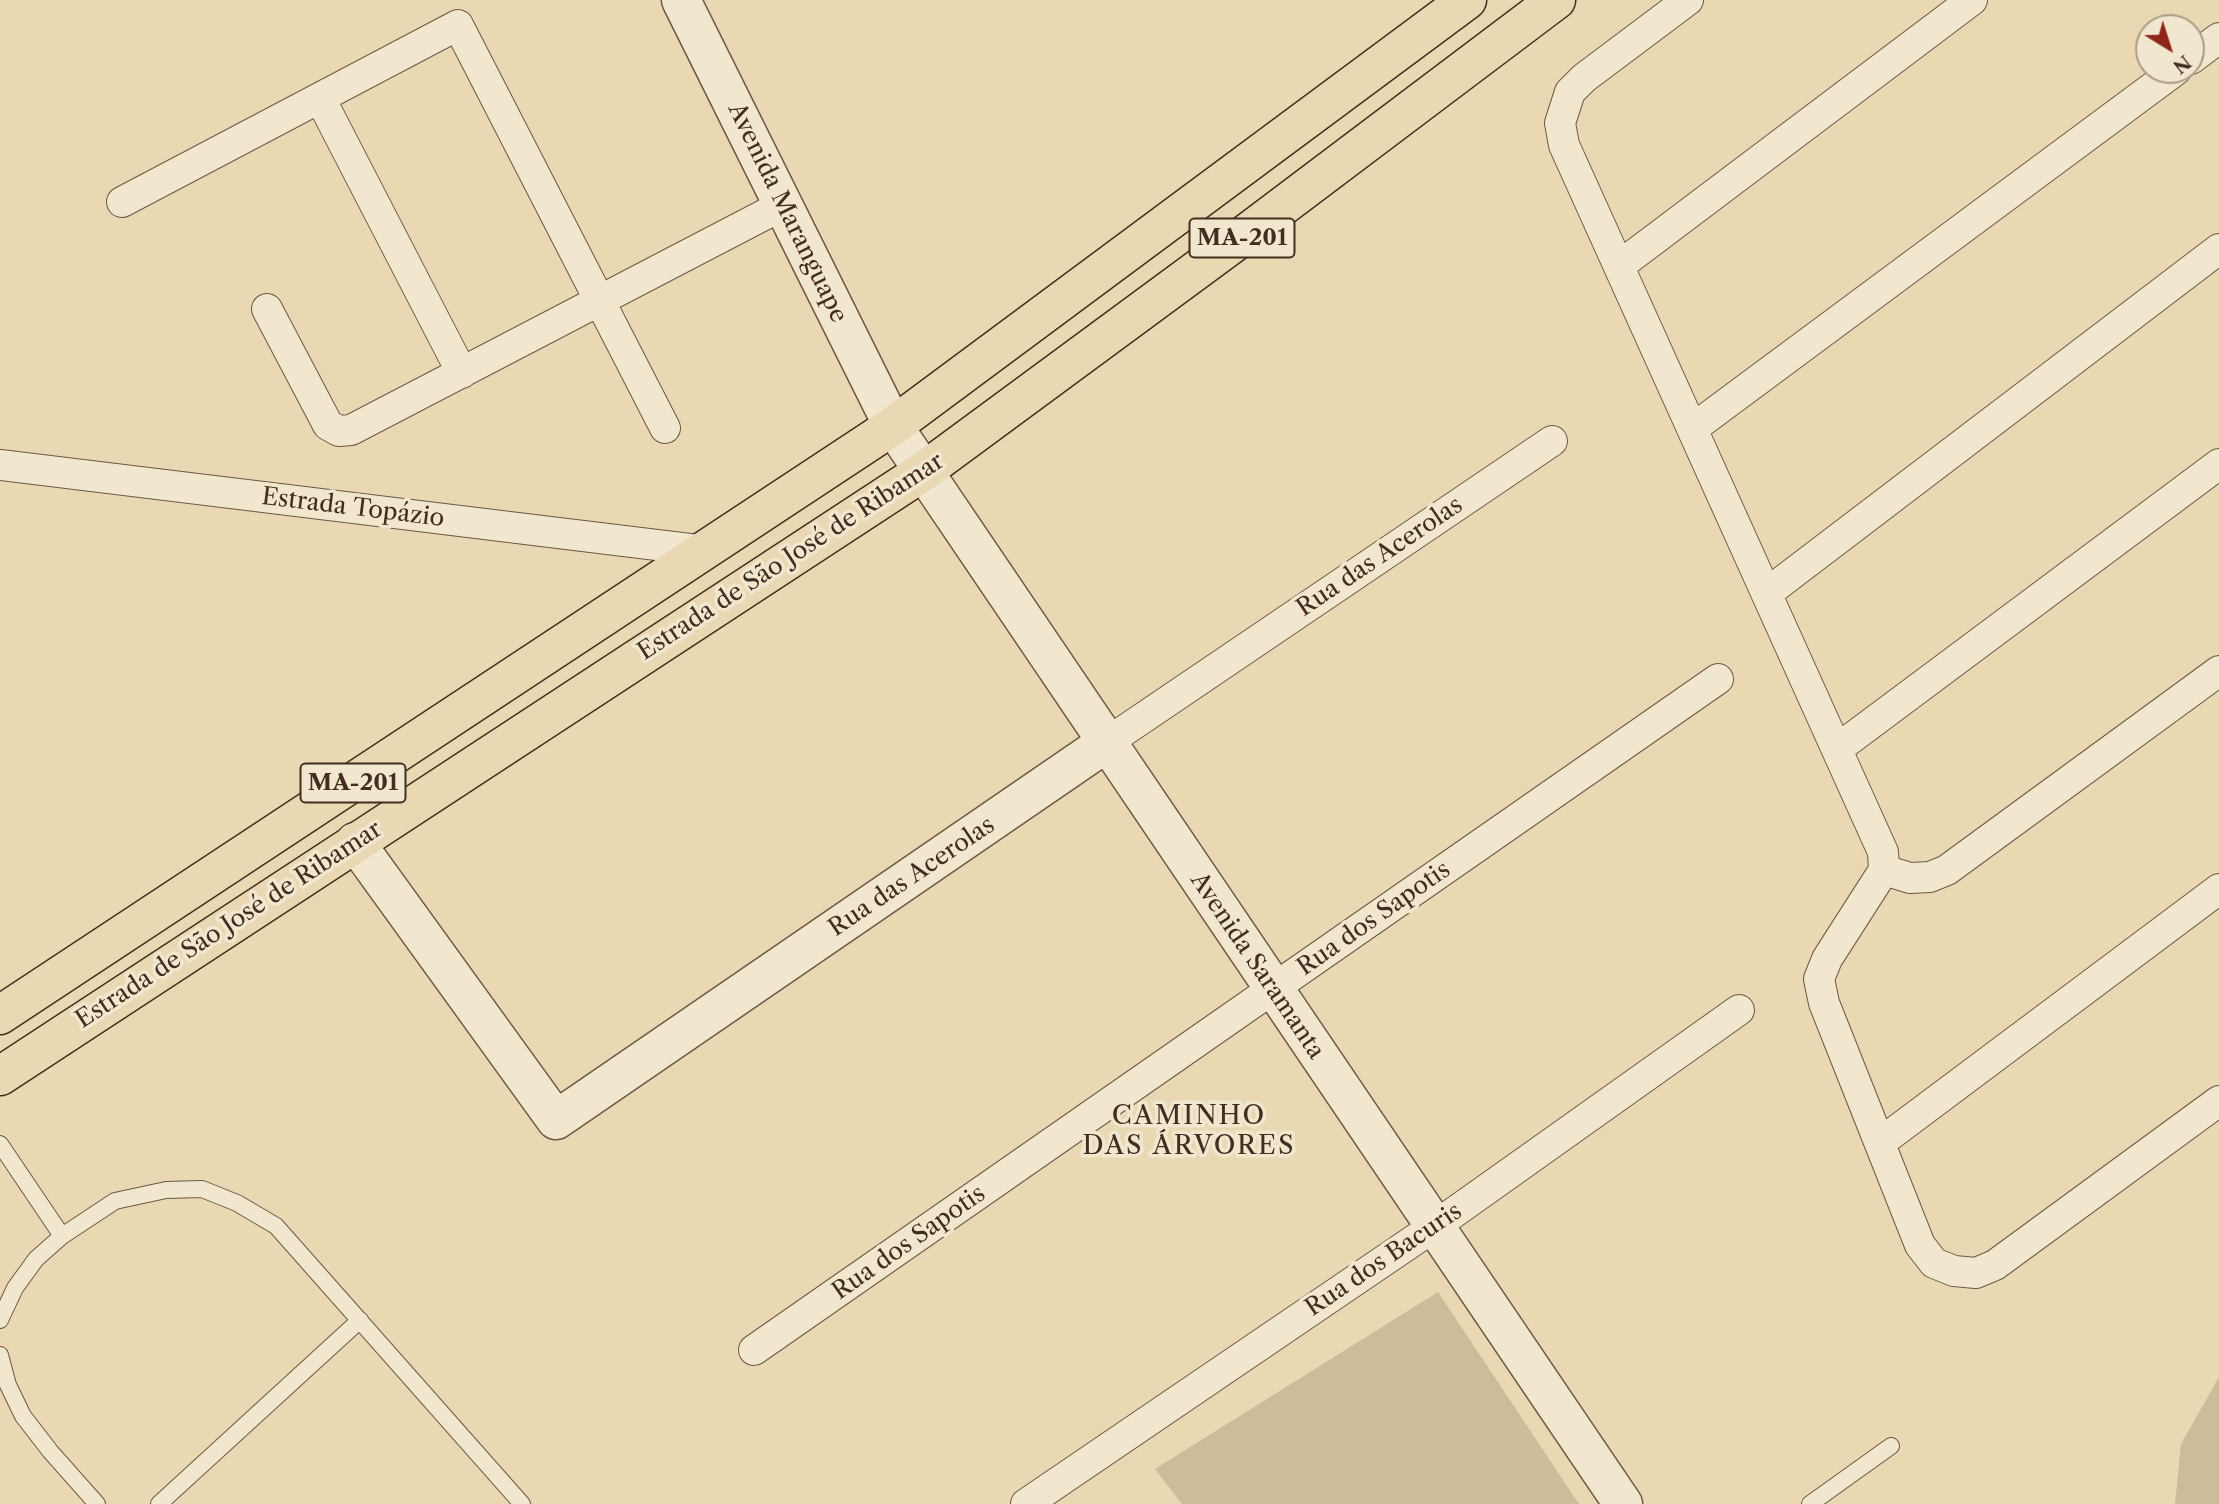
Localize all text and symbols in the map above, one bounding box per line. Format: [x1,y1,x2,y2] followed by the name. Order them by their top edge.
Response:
[2135,14,2205,84] north arrow
[2168,50,2196,79] text: N
[721,98,853,328] street label: Avenida Maranguape
[1190,218,1294,258] road number: MA-201
[633,447,949,667] street label: Estrada de São José de Ribamar
[260,483,446,533] street label: Estrada Topázio
[1292,491,1468,623] street label: Rua das Acerolas
[300,764,406,803] road number: MA-201
[824,811,1000,943] street label: Rua das Acerolas
[71,815,387,1035] street label: Estrada de São José de Ribamar
[1292,856,1456,982] street label: Rua dos Sapotis
[1184,867,1330,1065] street label: Avenida Saramanta
[1084,1100,1294,1162] district label: CAMINHO DAS ÁRVORES
[827,1180,991,1306] street label: Rua dos Sapotis
[1300,1197,1468,1323] street label: Rua dos Bacuris

